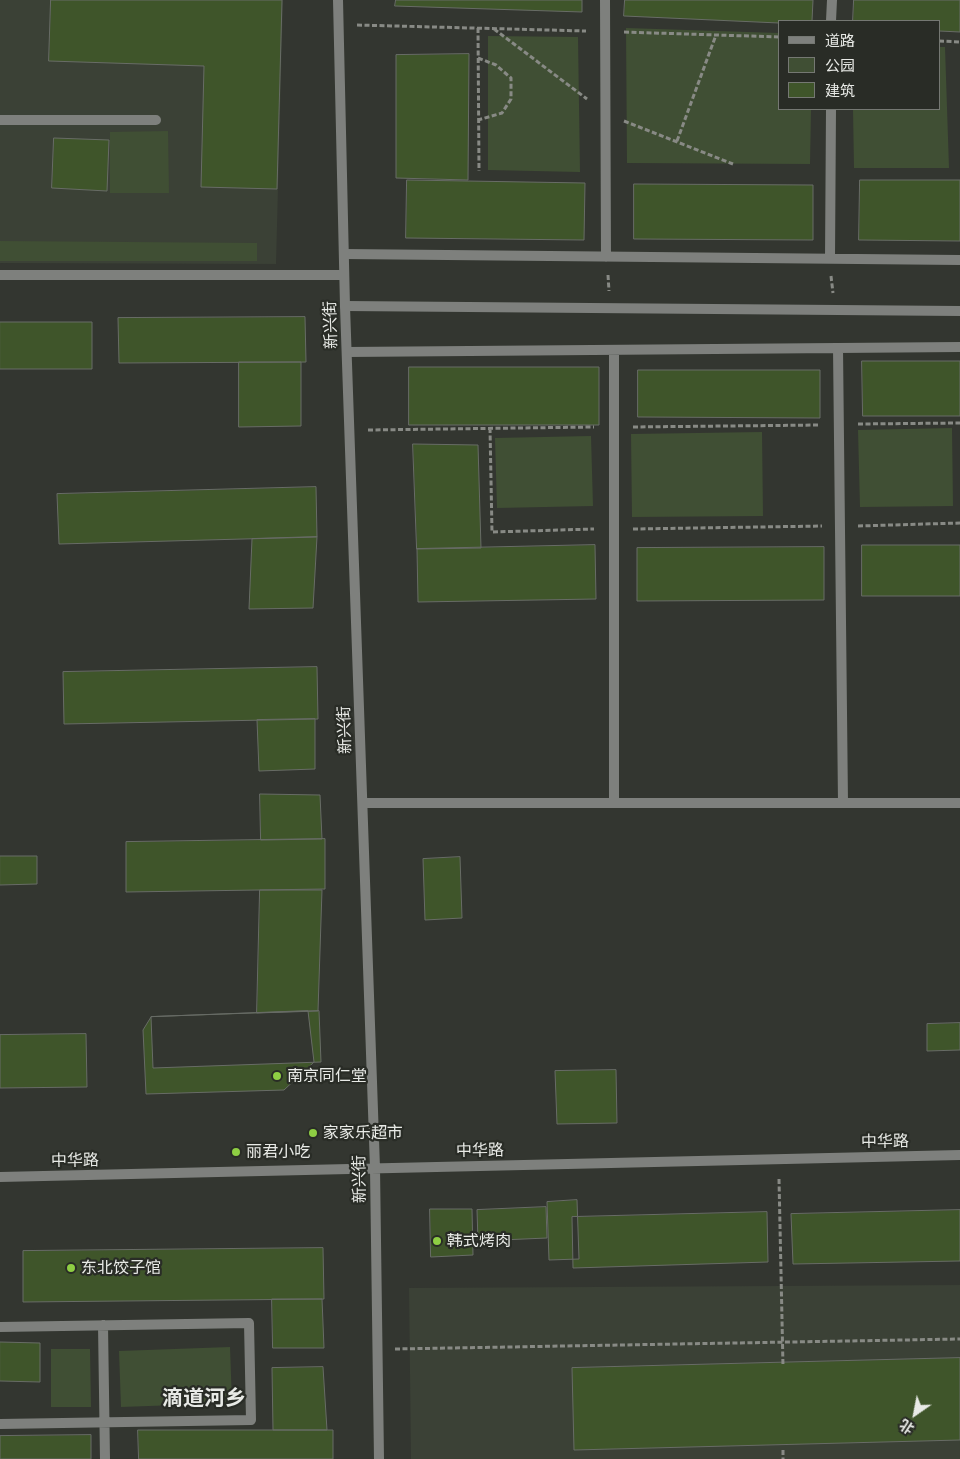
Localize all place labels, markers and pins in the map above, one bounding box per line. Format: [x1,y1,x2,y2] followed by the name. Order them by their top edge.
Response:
[287,1066,367,1086] place label: 南京同仁堂
[271,1070,283,1082] marker: 南京同仁堂
[323,1123,403,1143] place label: 家家乐超市
[307,1127,319,1139] marker: 家家乐超市
[246,1142,310,1162] place label: 丽君小吃
[230,1146,242,1158] marker: 丽君小吃
[447,1231,511,1251] place label: 韩式烤肉
[431,1235,443,1247] marker: 韩式烤肉
[81,1258,161,1278] place label: 东北饺子馆
[65,1262,77,1274] marker: 东北饺子馆

